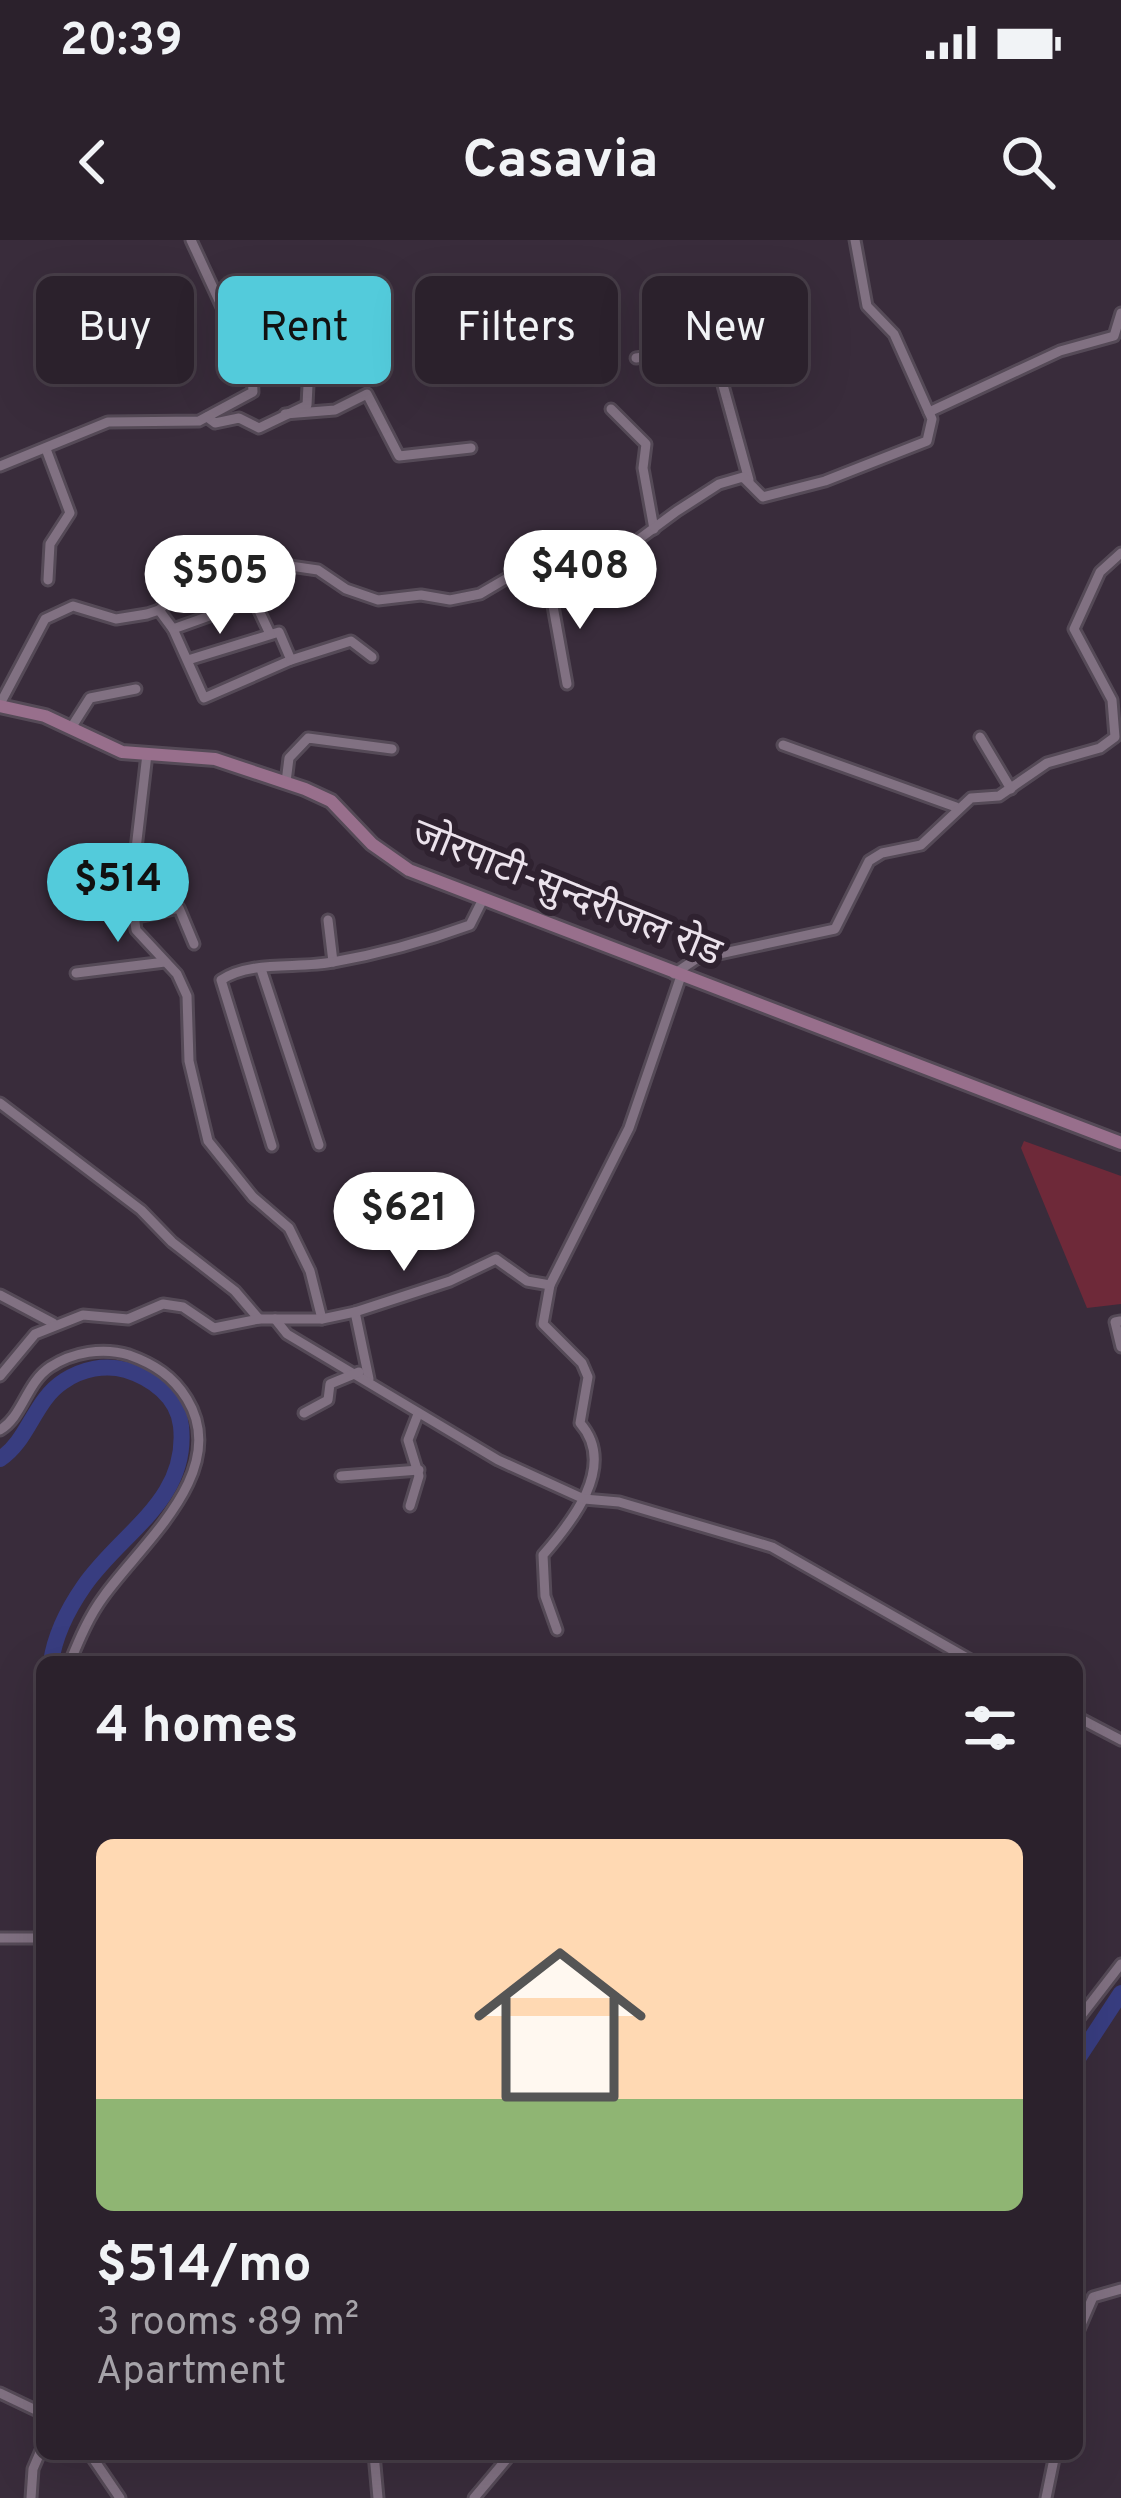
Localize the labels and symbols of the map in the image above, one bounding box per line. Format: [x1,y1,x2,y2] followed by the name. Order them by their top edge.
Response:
[509,530,651,632] pin: $408
[149,535,291,637] pin: $505
[404,810,729,980] street label: जोरपाटी-सुन्दरीजल रोड
[47,843,189,945] pin: $514
[333,1172,475,1274] pin: $621

